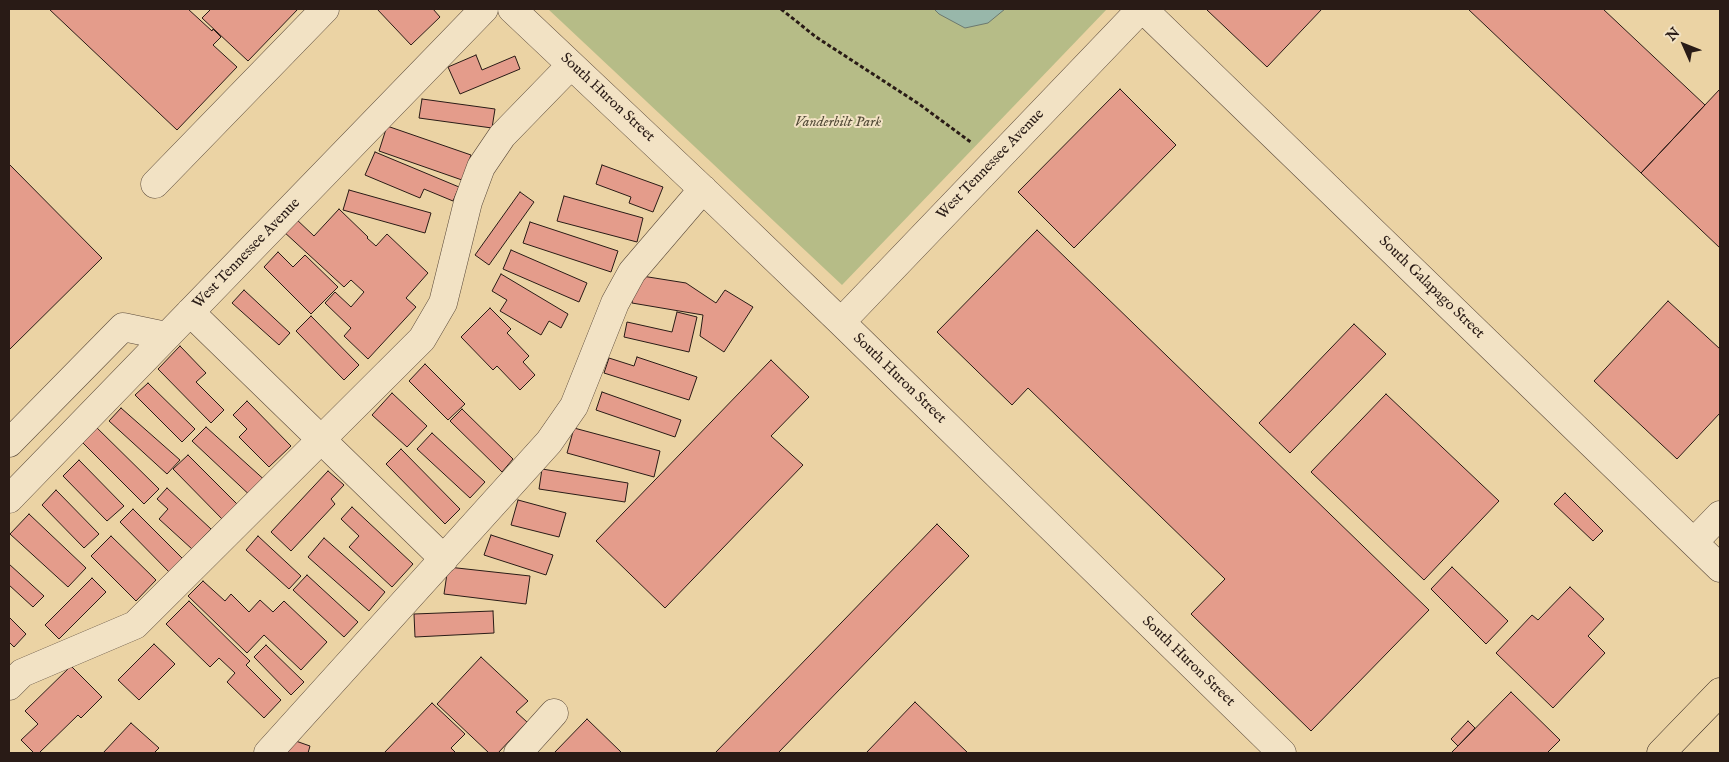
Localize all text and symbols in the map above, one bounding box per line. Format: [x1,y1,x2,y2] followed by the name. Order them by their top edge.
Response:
[1659,20,1709,70] north arrow
[1663,24,1684,45] text: N
[556,50,658,146] street label: South Huron Street
[933,106,1049,224] street label: West Tennessee Avenue
[795,114,881,132] park label: Vanderbilt Park
[189,195,305,313] street label: West Tennessee Avenue
[1374,233,1488,343] street label: South Galapago Street
[849,330,949,428] street label: South Huron Street
[1138,613,1238,711] street label: South Huron Street

